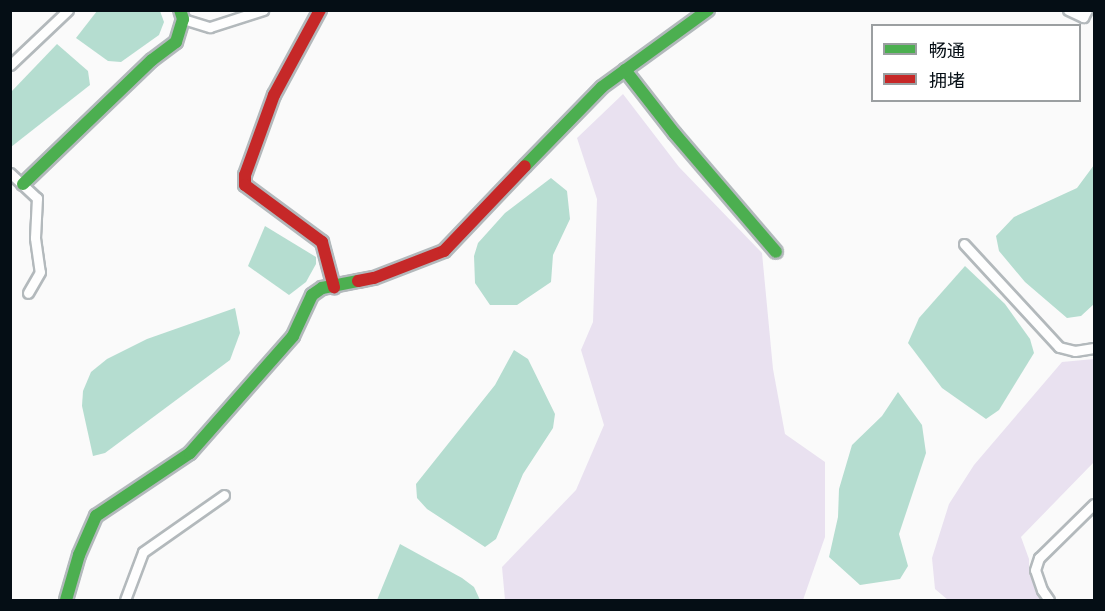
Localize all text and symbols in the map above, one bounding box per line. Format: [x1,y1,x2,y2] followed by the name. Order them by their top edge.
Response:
[871,24,1081,102] legend
[929,40,965,61] text: 畅通
[929,70,965,91] text: 拥堵

